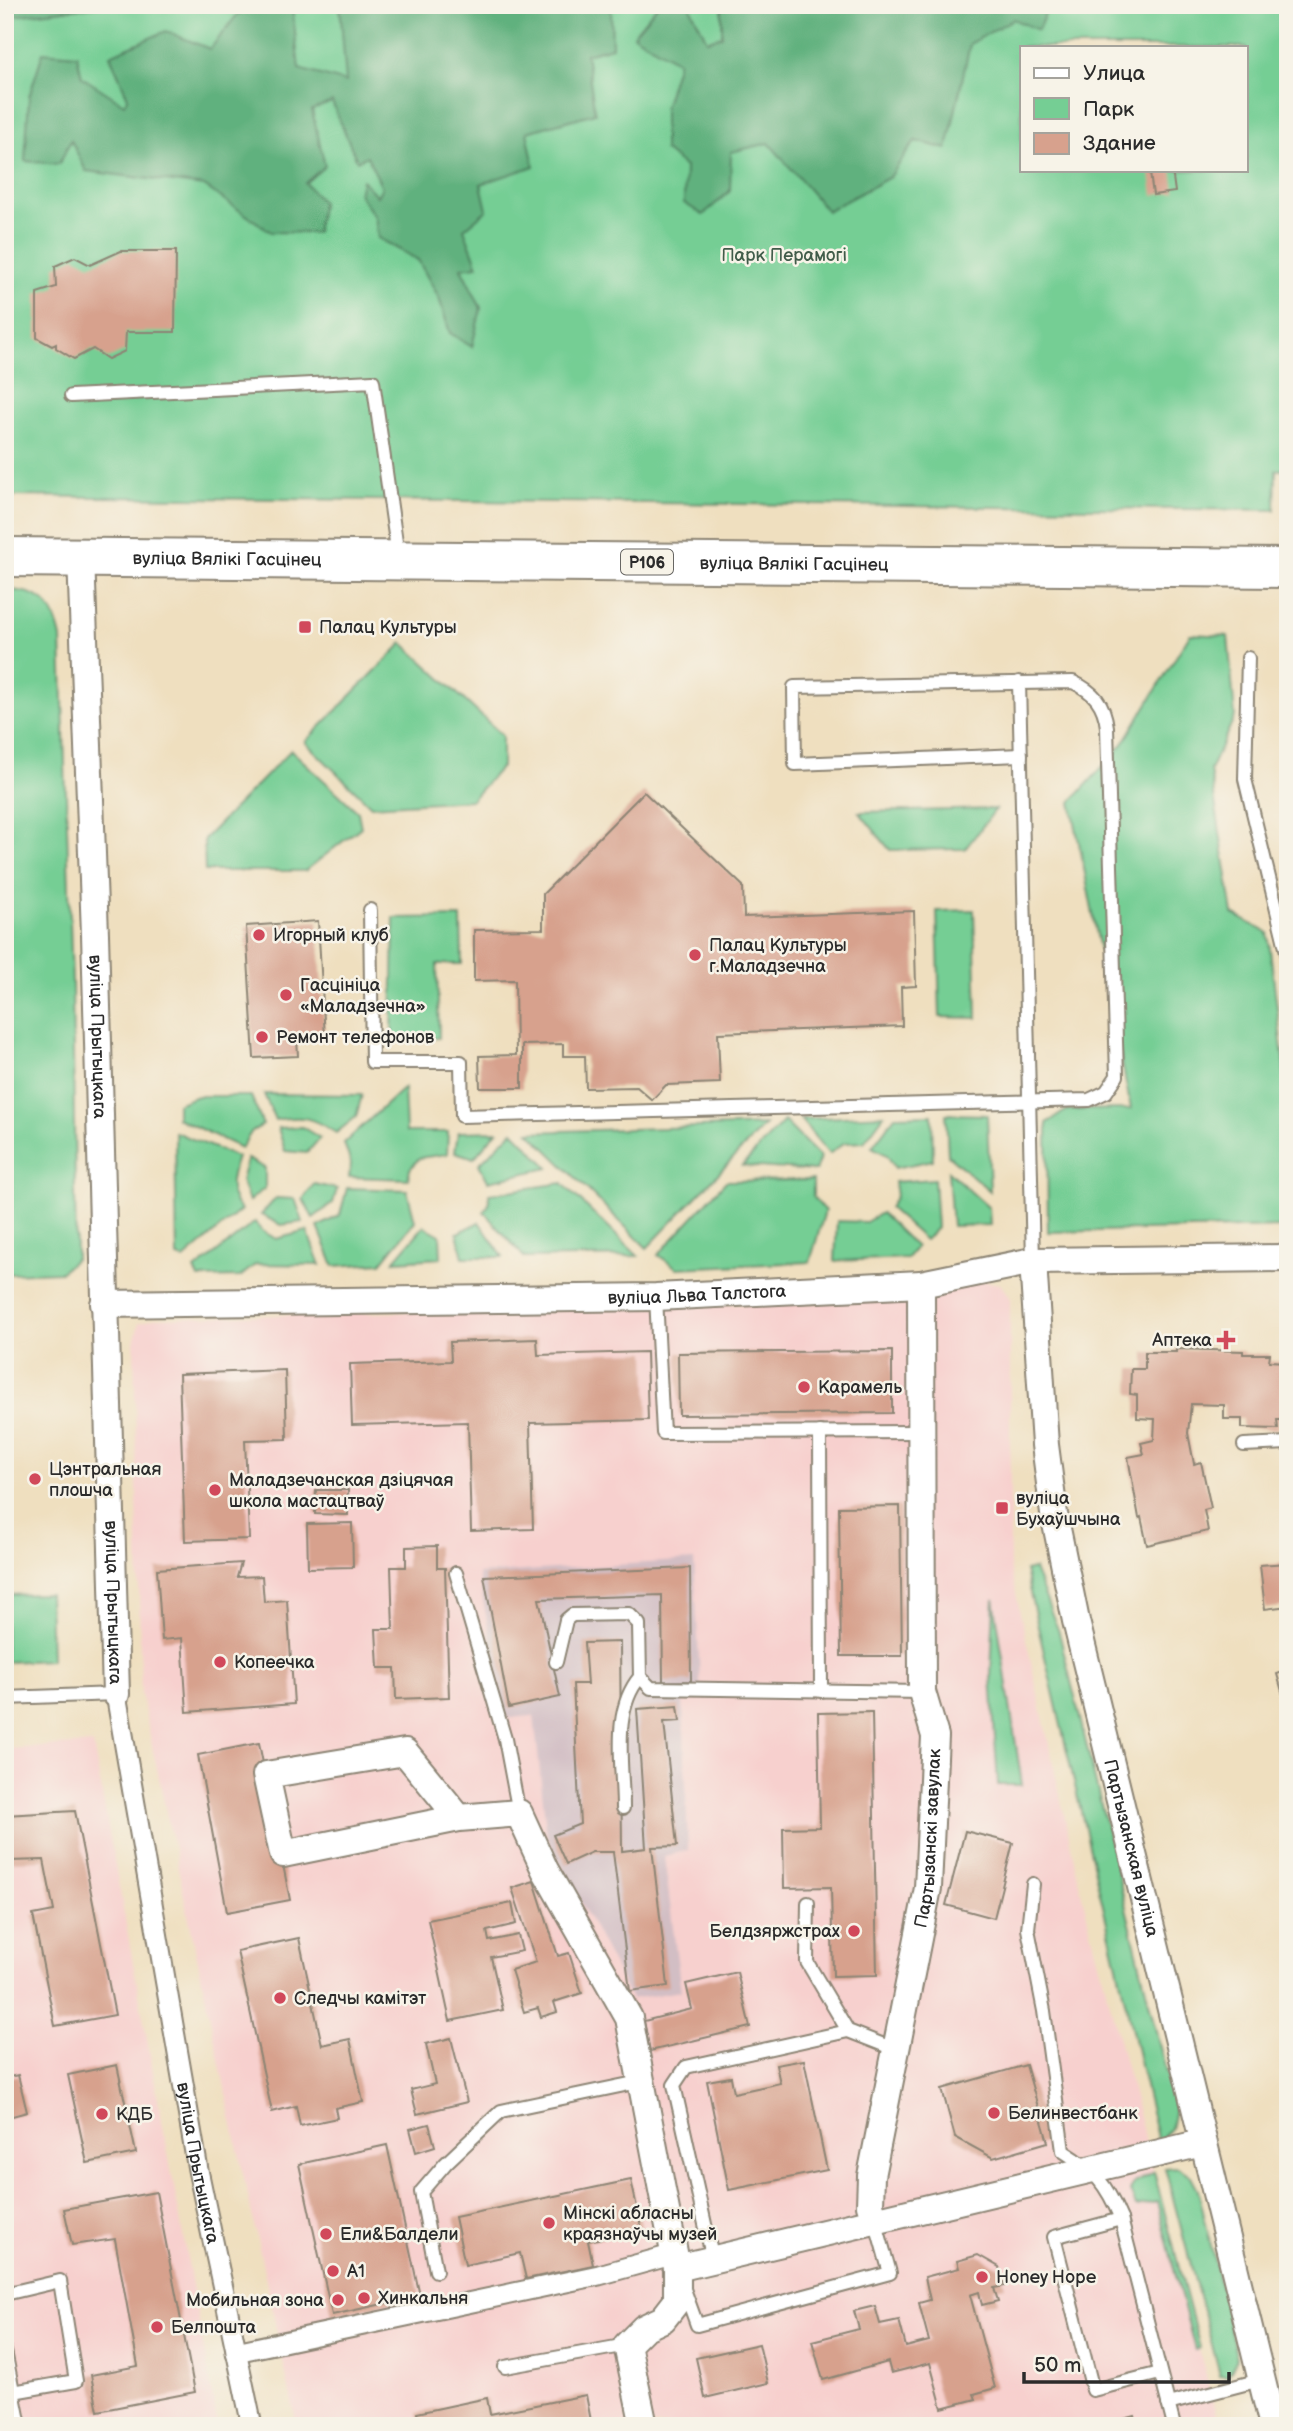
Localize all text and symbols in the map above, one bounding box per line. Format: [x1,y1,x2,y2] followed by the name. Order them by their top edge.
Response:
[1020,46,1248,172] legend
[1083,61,1146,86] text: Улица
[1083,97,1134,122] text: Парк
[1083,131,1156,156] text: Здание
[721,245,847,266] park label: Парк Перамогі
[132,548,322,571] street label: вуліца Вялікі Гасцінец
[621,550,673,575] road number: Р106
[699,553,889,576] street label: вуліца Вялікі Гасцінец
[319,617,457,638] place label: Палац Культуры
[297,619,313,635] marker: Палац Культуры
[273,925,389,946] place label: Игорный клуб
[251,927,267,943] marker: Игорный клуб
[709,935,847,977] place label: Палац Культуры г.Маладзечна
[687,947,703,963] marker: Палац Культуры г.Маладзечна
[85,954,110,1119] street label: вуліца Прытыцкага
[300,975,426,1017] place label: Гасцініца «Маладзечна»
[278,987,294,1003] marker: Гасцініца «Маладзечна»
[276,1027,435,1048] place label: Ремонт телефонов
[254,1029,270,1045] marker: Ремонт телефонов
[607,1281,787,1309] street label: вуліца Льва Талстога
[1151,1330,1212,1351] place label: Аптека
[1218,1332,1234,1348] marker: Аптека
[818,1377,902,1398] place label: Карамель
[796,1379,812,1395] marker: Карамель
[49,1459,161,1501] place label: Цэнтральная плошча
[229,1470,453,1512] place label: Маладзечанская дзіцячая школа мастацтваў
[27,1471,43,1487] marker: Цэнтральная плошча
[207,1482,223,1498] marker: Маладзечанская дзіцячая школа мастацтваў
[1016,1488,1121,1530] place label: вуліца Бухаўшчына
[994,1500,1010,1516] marker: вуліца Бухаўшчына
[100,1520,126,1685] street label: вуліца Прытыцкага
[234,1652,315,1673] place label: Копеечка
[212,1654,228,1670] marker: Копеечка
[910,1748,945,1930] street label: Партызанскі завулак
[1099,1757,1163,1939] street label: Партызанская вуліца
[709,1921,840,1942] place label: Белдзяржстрах
[846,1923,862,1939] marker: Белдзяржстрах
[294,1988,427,2009] place label: Следчы камітэт
[272,1990,288,2006] marker: Следчы камітэт
[172,2080,223,2246] street label: вуліца Прытыцкага
[1008,2103,1138,2124] place label: Белинвестбанк
[116,2104,153,2125] place label: КДБ
[986,2105,1002,2121] marker: Белинвестбанк
[94,2106,110,2122] marker: КДБ
[563,2203,717,2245] place label: Мінскі абласны краязнаўчы музей
[541,2215,557,2231] marker: Мінскі абласны краязнаўчы музей
[340,2224,459,2245] place label: Ели&Балдели
[318,2226,334,2242] marker: Ели&Балдели
[347,2261,365,2282] place label: A1
[325,2263,341,2279] marker: A1
[996,2267,1097,2288] place label: Honey Hope
[974,2269,990,2285] marker: Honey Hope
[378,2288,468,2309] place label: Хинкальня
[186,2290,324,2311] place label: Мобильная зона
[356,2290,372,2306] marker: Хинкальня
[330,2292,346,2308] marker: Мобильная зона
[171,2317,256,2338] place label: Белпошта
[149,2319,165,2335] marker: Белпошта
[1024,2340,1228,2384] scale bar
[1034,2353,1081,2378] text: 50 m

